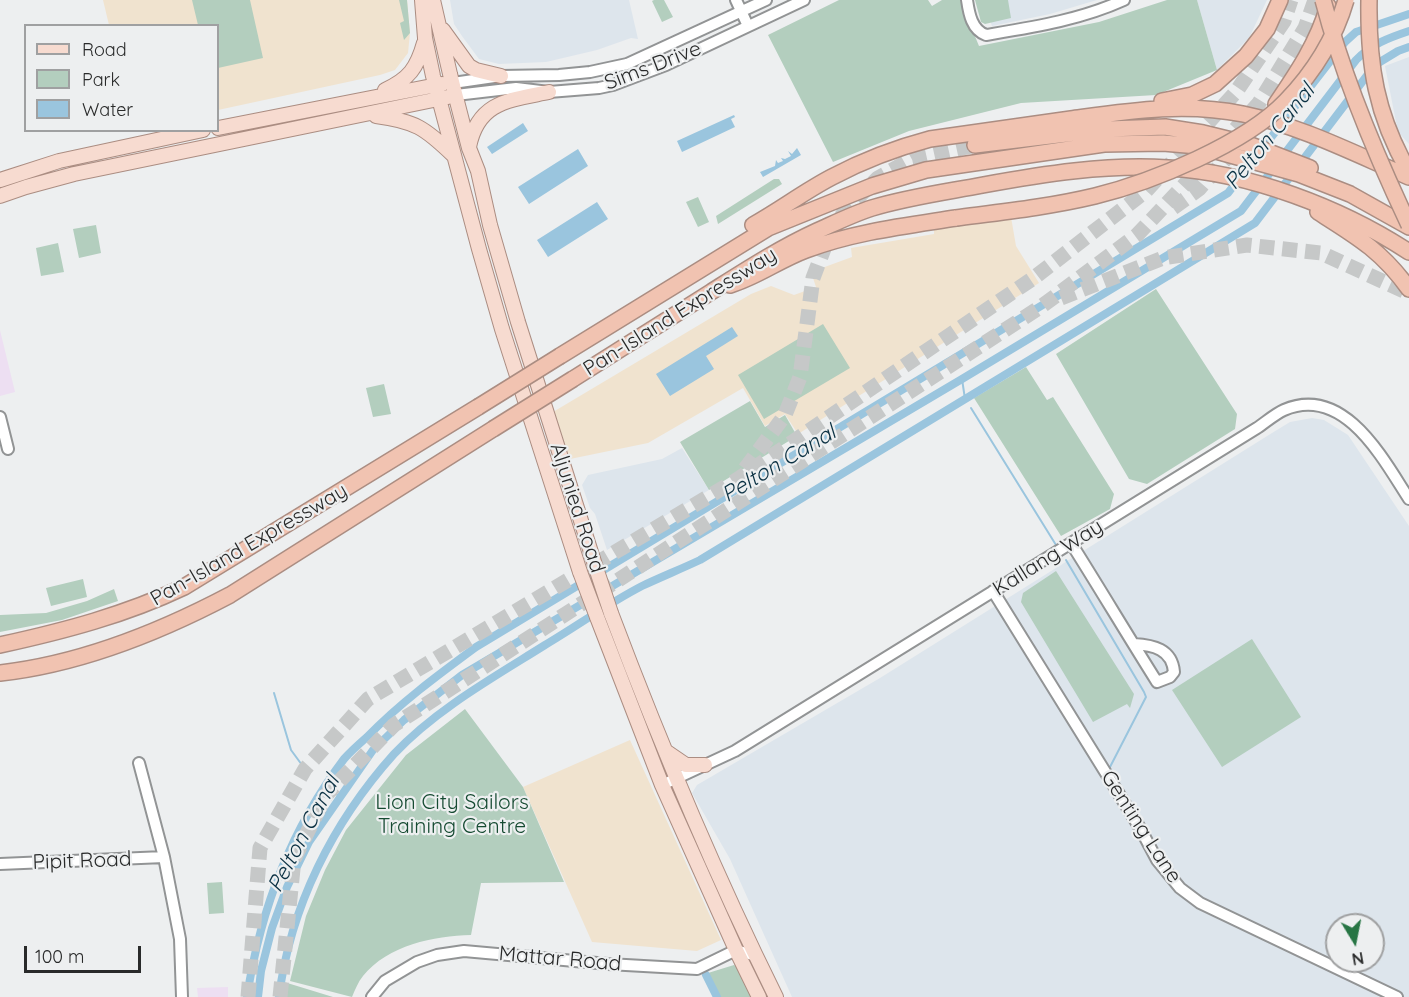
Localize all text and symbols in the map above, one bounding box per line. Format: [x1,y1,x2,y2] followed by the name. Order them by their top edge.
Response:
[24,24,219,132] legend
[601,36,705,96] street label: Sims Drive
[82,38,127,61] text: Road
[82,68,120,91] text: Park
[1219,79,1321,195] water label: Pelton Canal
[82,98,133,121] text: Water
[579,242,781,382] street label: Pan-Island Expressway
[717,420,841,508] water label: Pelton Canal
[544,440,610,576] street label: Aljunied Road
[146,478,352,612] street label: Pan-Island Expressway
[988,514,1108,602] street label: Kallang Way
[1095,766,1187,888] street label: Genting Lane
[262,771,346,897] water label: Pelton Canal
[375,790,529,840] park label: Lion City Sailors Training Centre
[32,847,132,875] street label: Pipit Road
[1325,913,1385,973] north arrow
[27,934,144,972] scale bar
[498,941,622,977] street label: Mattar Road
[35,945,84,968] text: 100 m
[1350,948,1365,970] text: N

